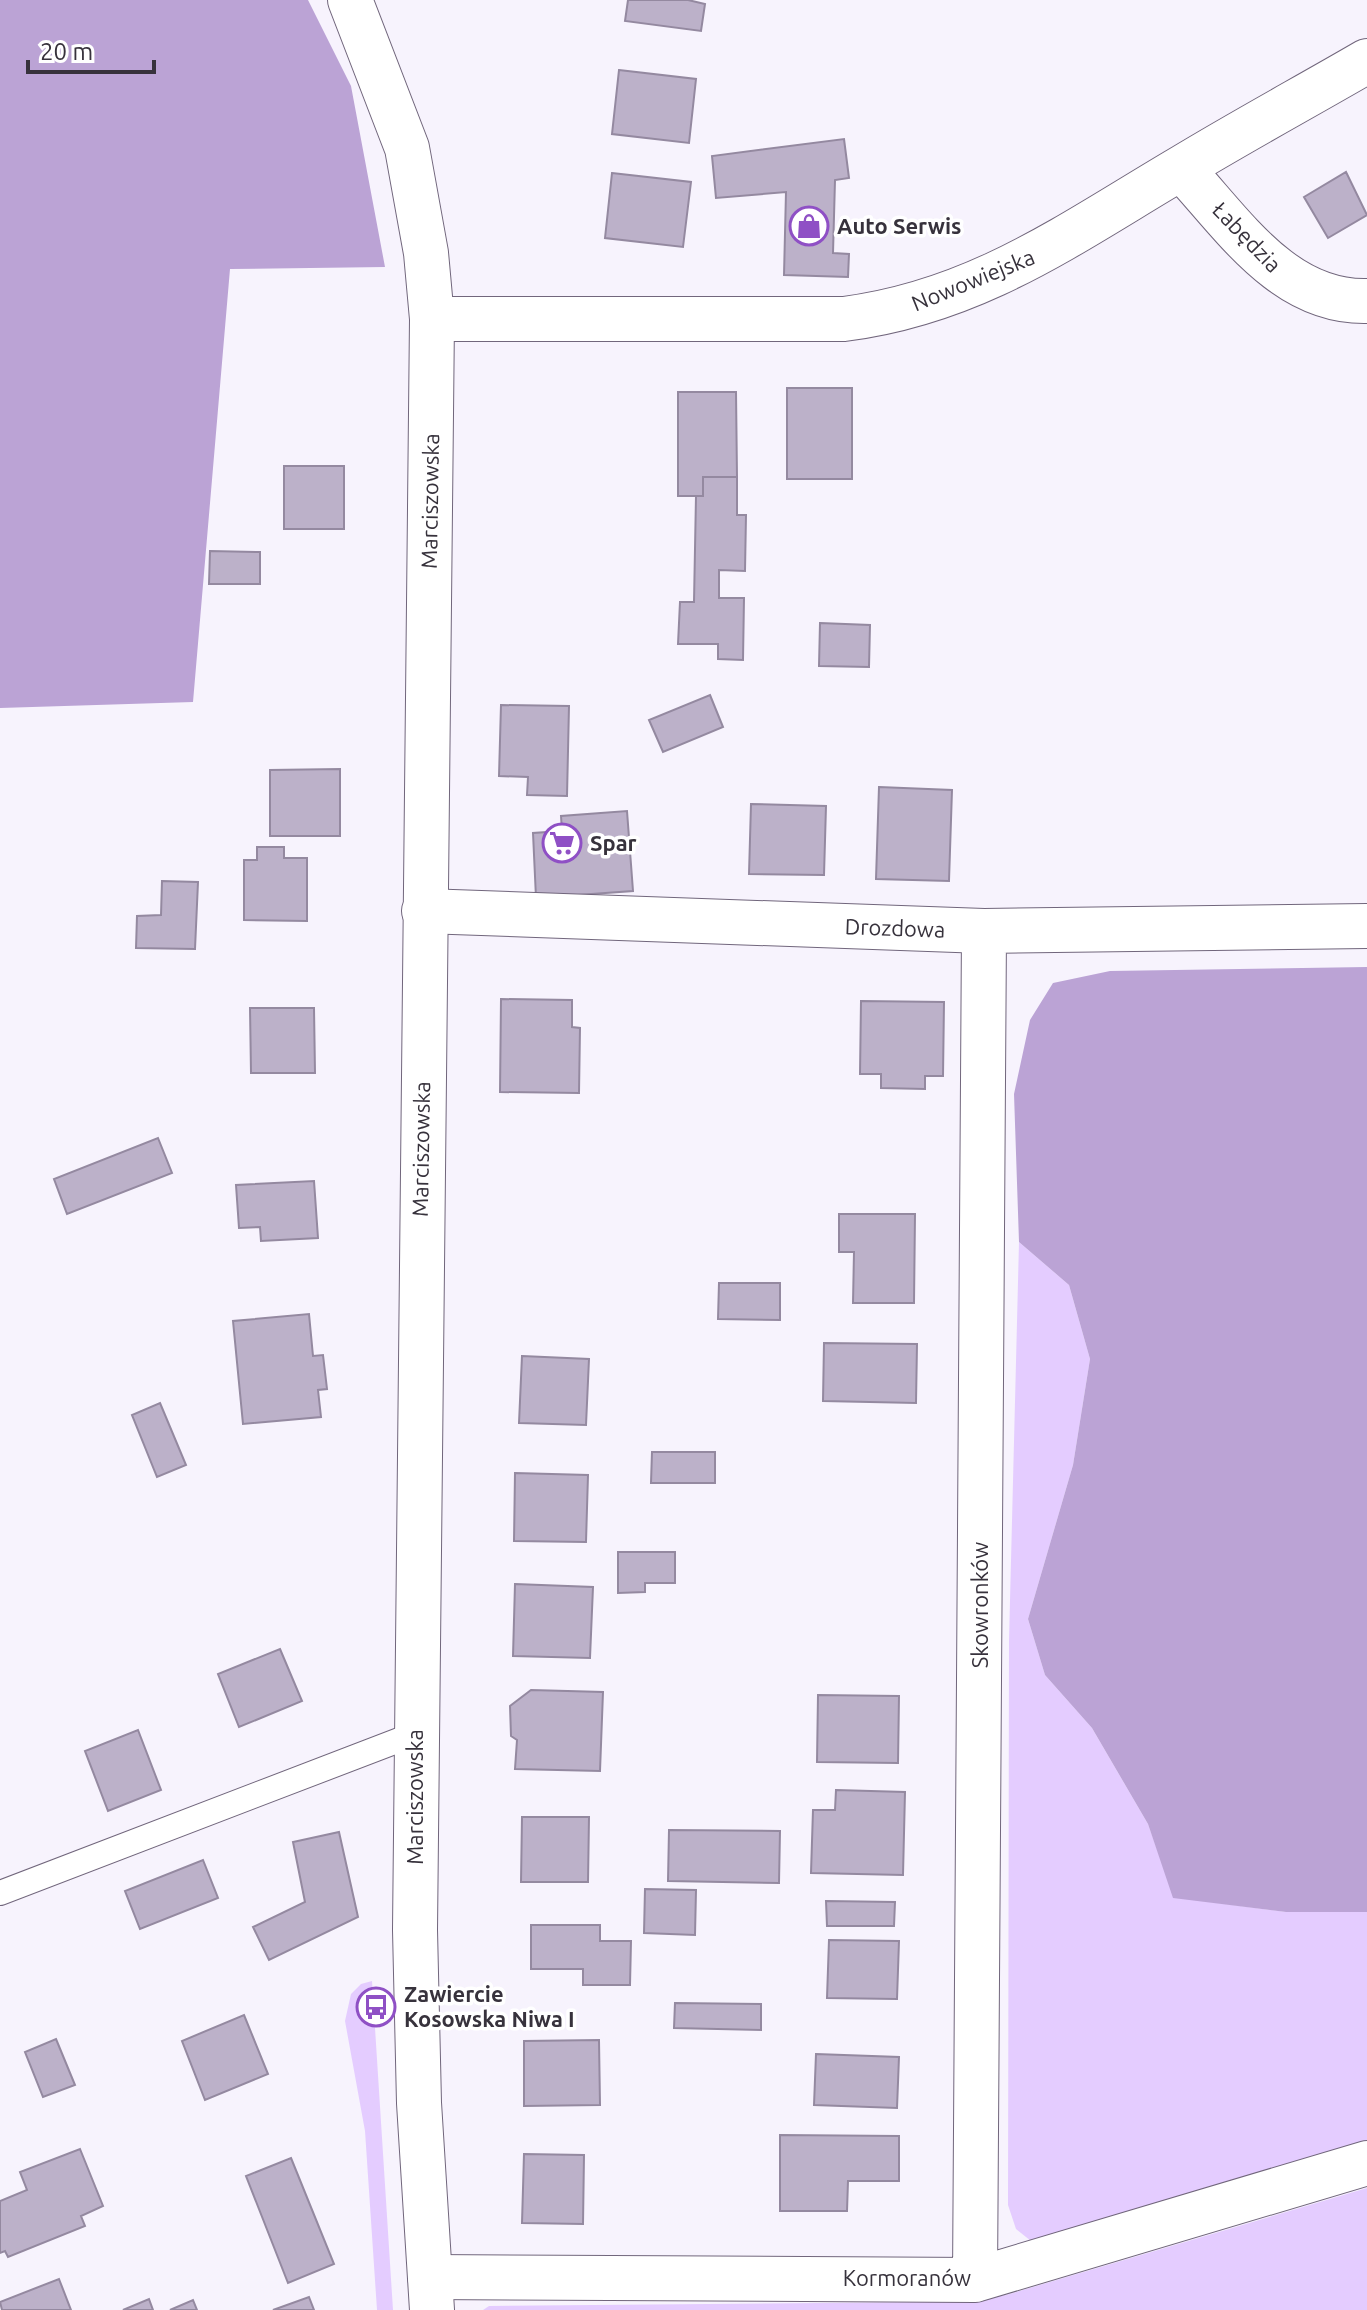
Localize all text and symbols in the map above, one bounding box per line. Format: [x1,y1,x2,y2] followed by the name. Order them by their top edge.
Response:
[28,24,154,74] scale bar
[40,38,93,65] text: 20 m
[1208,196,1287,277] street label: Łabędzia
[788,205,830,247] shop icon: Auto Serwis
[837,213,961,238] place label: Auto Serwis
[908,244,1038,316] street label: Nowowiejska
[416,433,443,569] street label: Marciszowska
[541,822,583,864] supermarket icon: Spar
[590,830,637,855] place label: Spar
[844,913,946,942] street label: Drozdowa
[407,1081,434,1217] street label: Marciszowska
[967,1542,992,1668] street label: Skowronków
[402,1729,427,1865] street label: Marciszowska
[404,1981,575,2031] place label: Zawiercie Kosowska Niwa I
[355,1986,397,2028] bus stop icon: Zawiercie Kosowska Niwa I
[843,2265,971,2290] street label: Kormoranów

